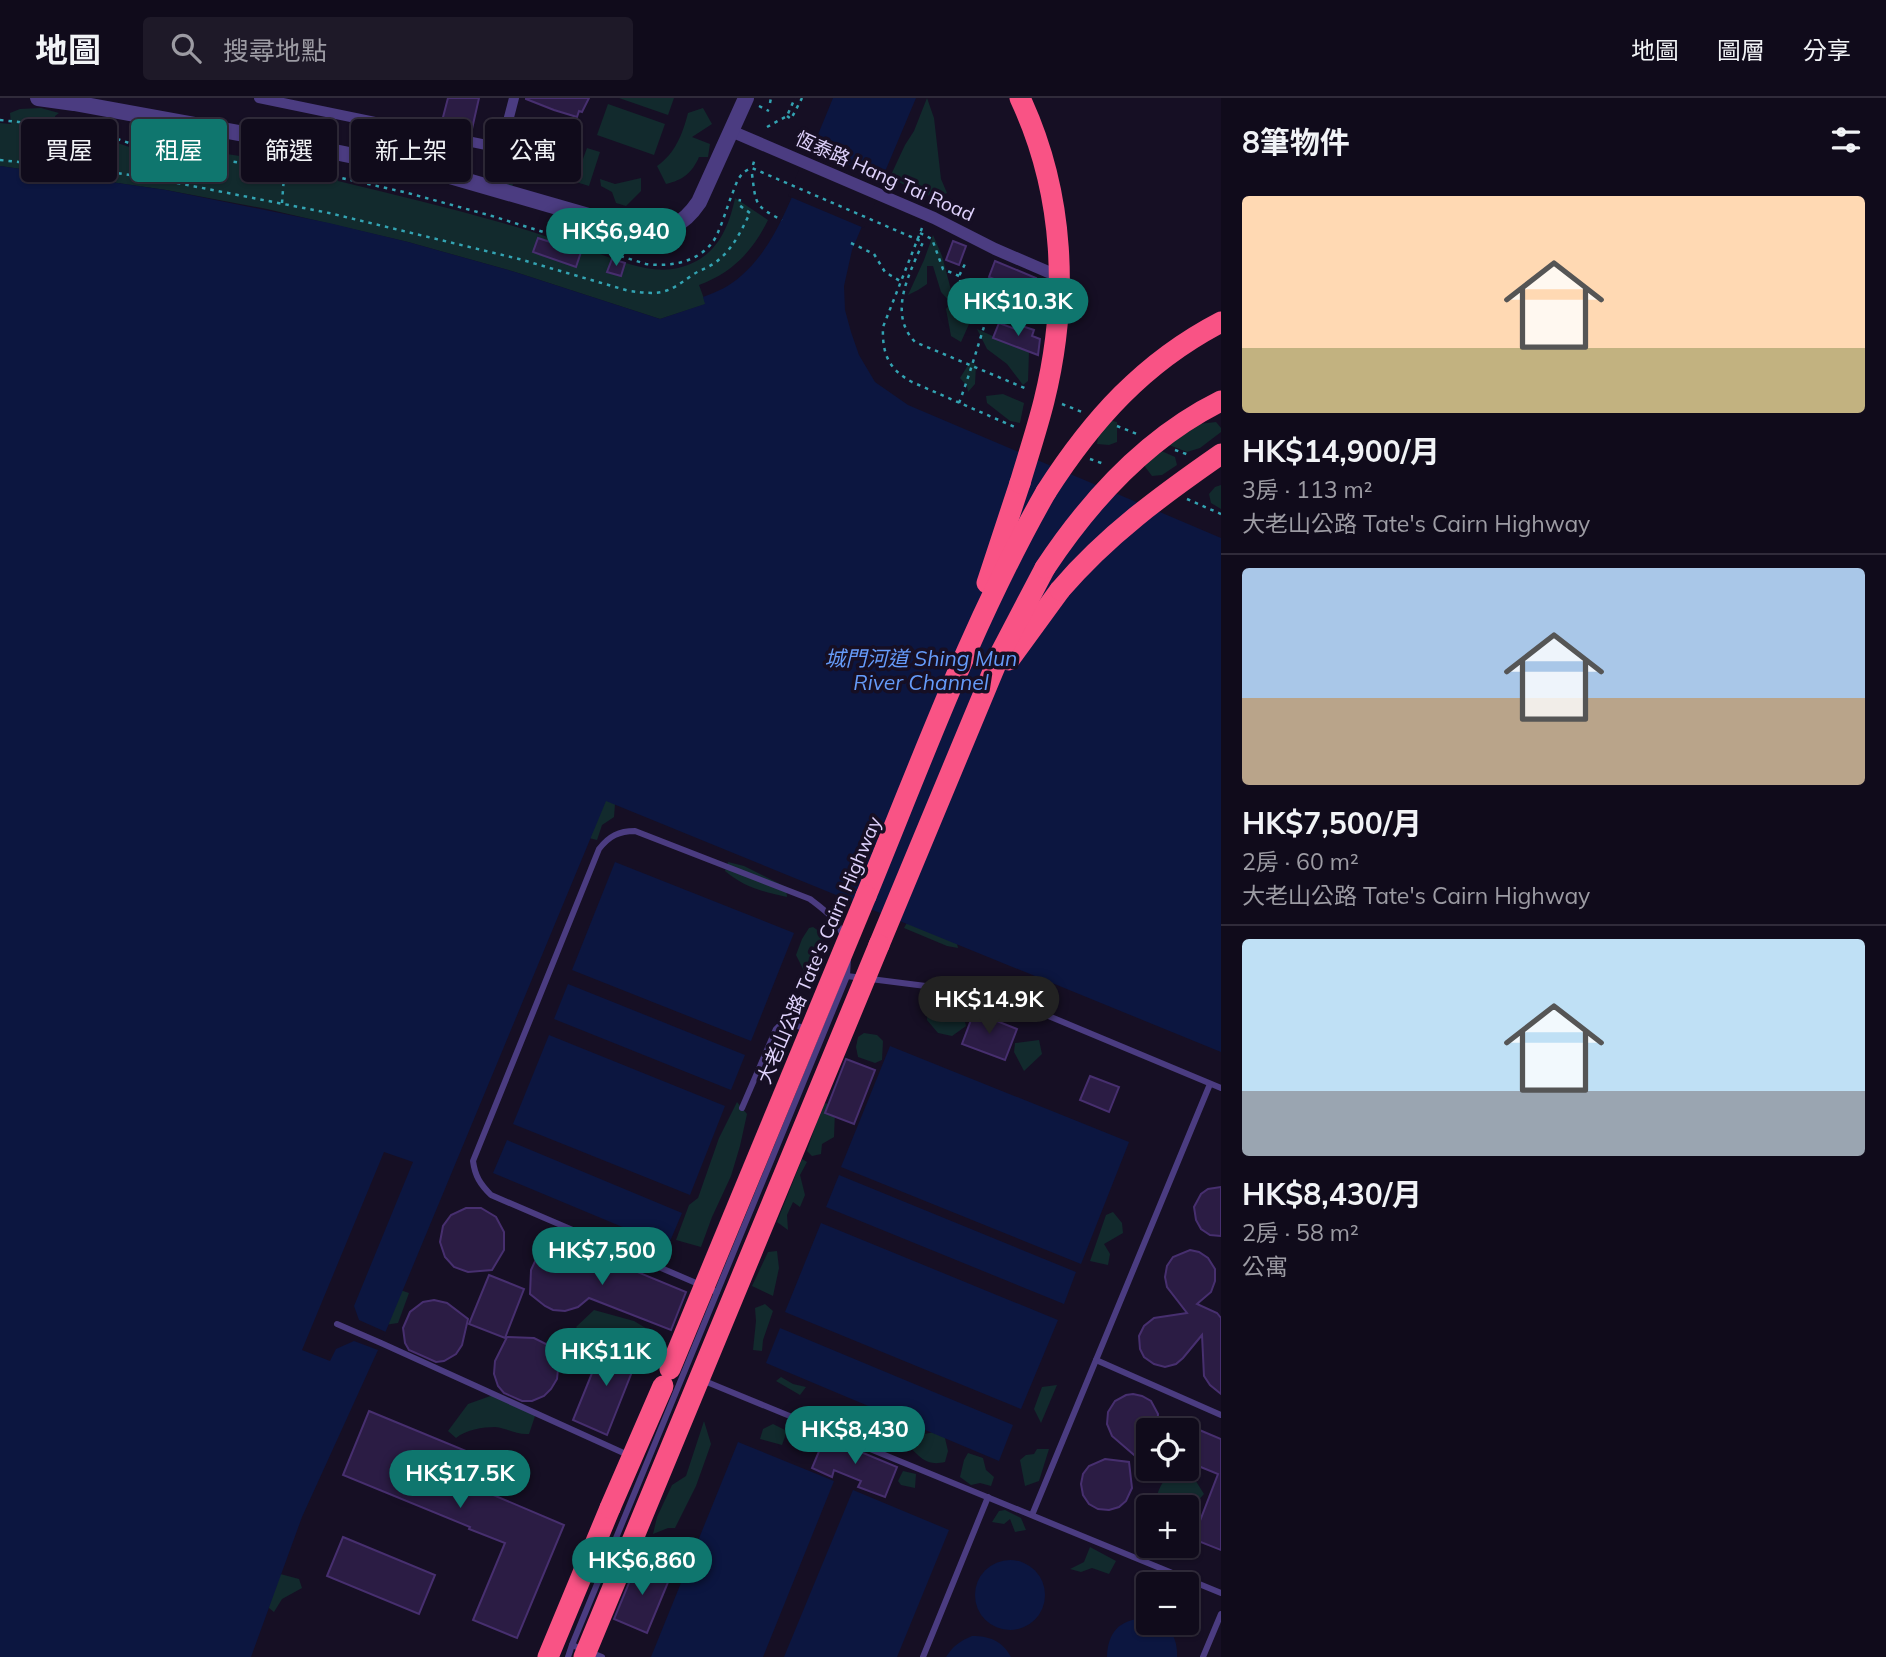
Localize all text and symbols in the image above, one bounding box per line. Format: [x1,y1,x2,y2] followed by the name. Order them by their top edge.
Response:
[143,17,633,80] search box
[35,29,101,70] text: 地圖
[167,29,205,67] icon: search
[223,34,327,67] text: 搜尋地點
[1631,35,1679,65] text: 地圖
[1717,35,1765,65] text: 圖層
[1803,35,1851,65] text: 分享
[21,119,117,182] chip: 買屋
[131,119,227,182] chip: 租屋
[241,119,337,182] chip: 篩選
[351,119,471,182] chip: 新上架
[485,119,581,182] chip: 公寓
[1827,121,1865,159] icon: filters
[1242,123,1350,161] text: 8筆物件
[792,126,978,226] street label: 恆泰路 Hang Tai Road
[544,208,688,268] pin: HK$6,940
[562,216,670,245] text: HK$6,940
[1491,242,1617,368] icon: home
[946,278,1090,338] pin: HK$10.3K
[963,286,1073,315] text: HK$10.3K
[1242,432,1440,470] text: HK$14,900/月
[1242,475,1372,504] text: 3房 · 113 m²
[1242,509,1590,538] text: 大老山公路 Tate's Cairn Highway
[1491,614,1617,740] icon: home
[825,645,1017,695] water label: 城門河道 Shing Mun River Channel
[1242,804,1422,842] text: HK$7,500/月
[752,813,886,1087] street label: 大老山公路 Tate's Cairn Highway
[1242,847,1359,876] text: 2房 · 60 m²
[1242,881,1590,910] text: 大老山公路 Tate's Cairn Highway
[917,976,1061,1036] pin: HK$14.9K
[934,984,1044,1013] text: HK$14.9K
[1491,985,1617,1111] icon: home
[1242,1175,1422,1213] text: HK$8,430/月
[1242,1218,1359,1247] text: 2房 · 58 m²
[530,1228,674,1287] pin: HK$7,500
[548,1235,656,1264] text: HK$7,500
[1242,1252,1288,1281] text: 公寓
[549,1328,663,1388] pin: HK$11K
[561,1336,651,1365] text: HK$11K
[783,1406,927,1466] pin: HK$8,430
[801,1414,909,1443] text: HK$8,430
[1136,1418,1199,1635] map controls
[1136,1418,1199,1481] button: locate
[388,1450,532,1510] pin: HK$17.5K
[405,1458,515,1487] text: HK$17.5K
[1136,1495,1199,1558] button: +
[570,1538,714,1597] pin: HK$6,860
[588,1545,696,1574] text: HK$6,860
[1136,1572,1199,1635] button: −

